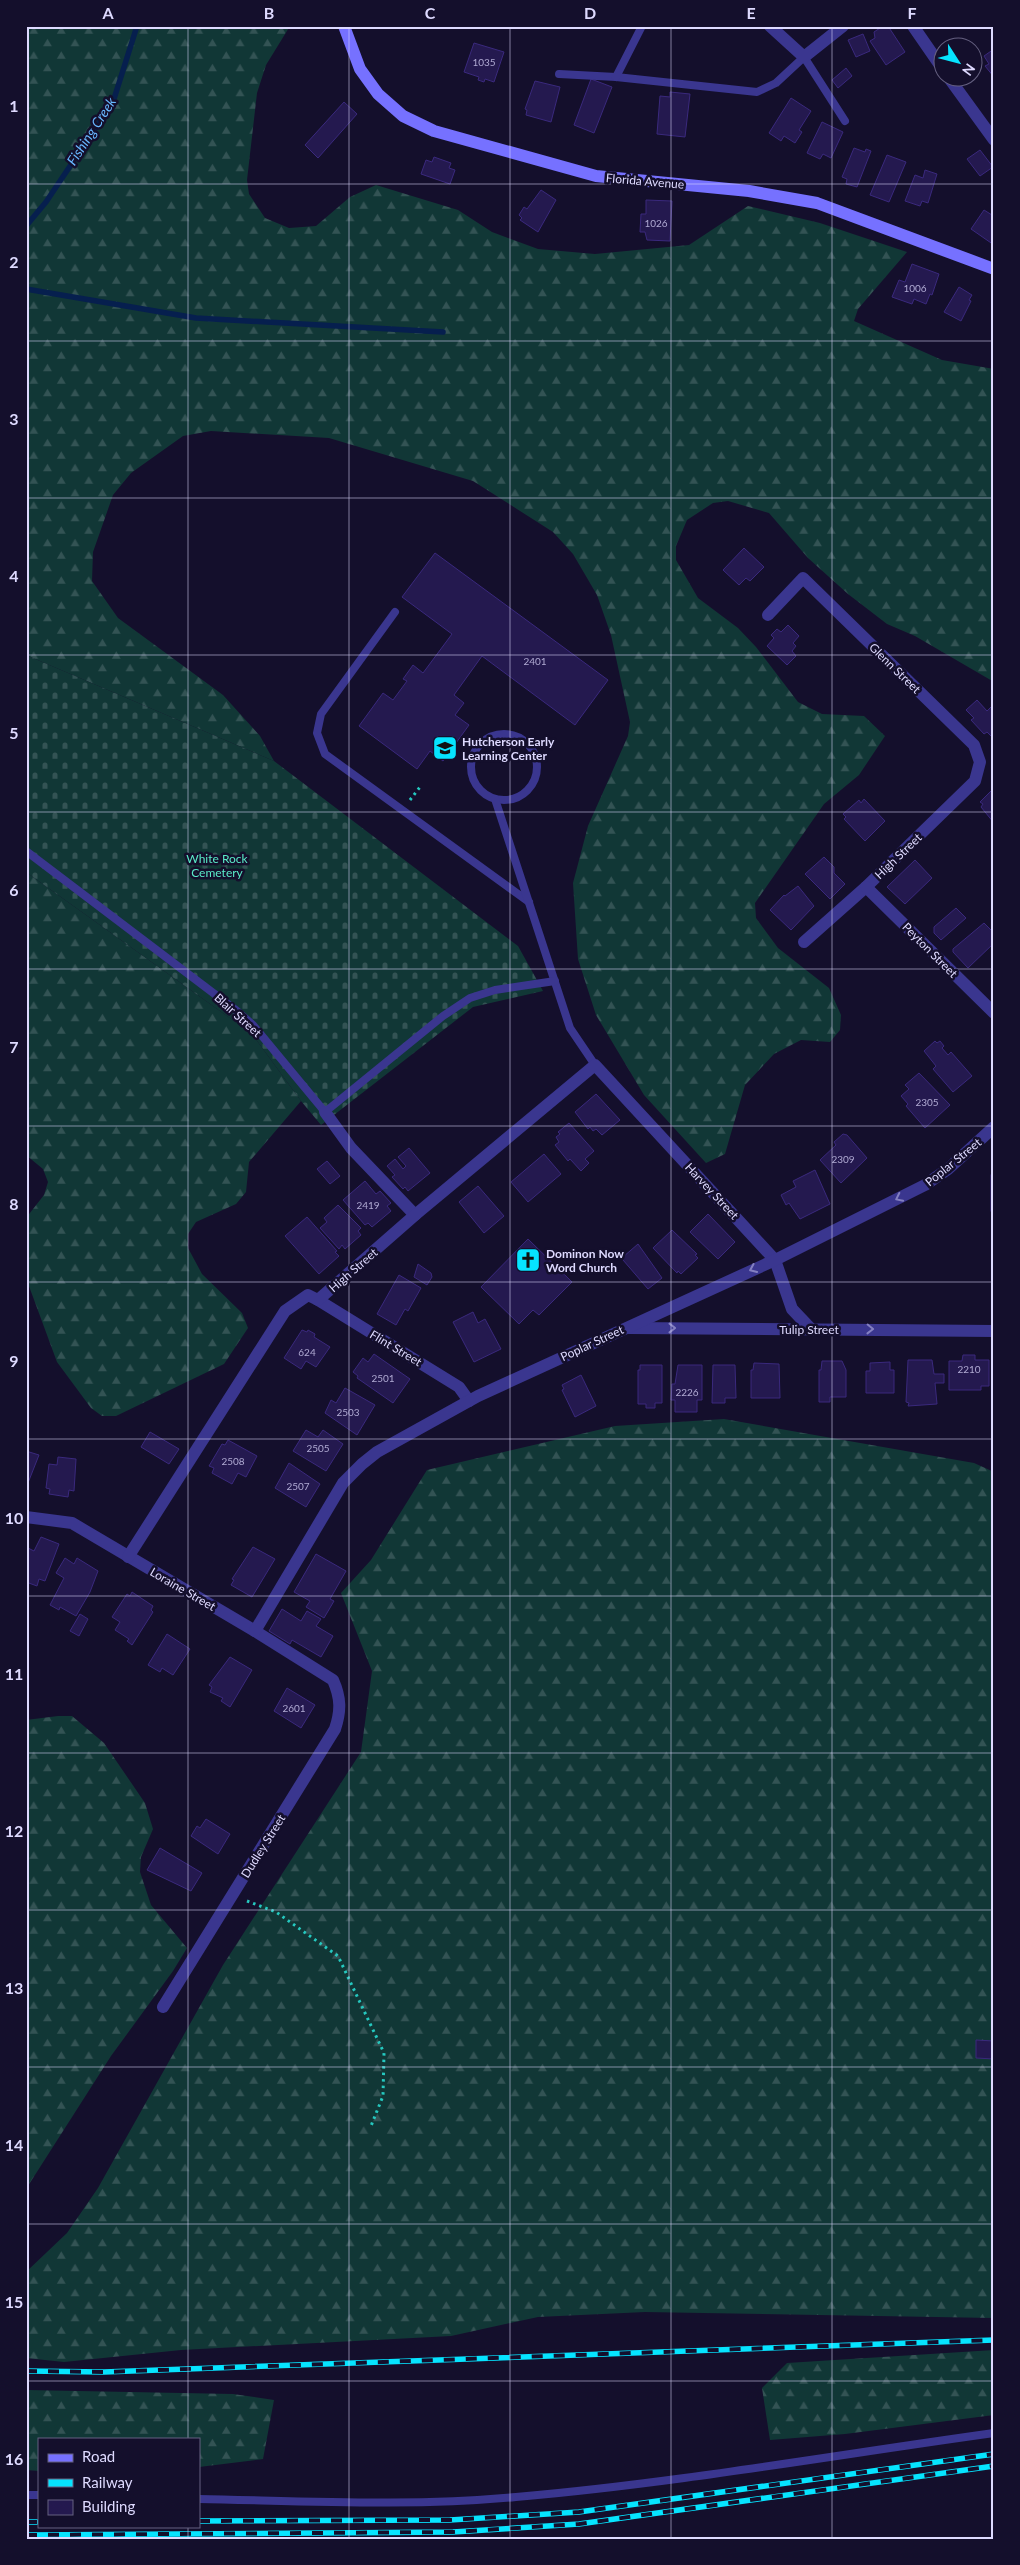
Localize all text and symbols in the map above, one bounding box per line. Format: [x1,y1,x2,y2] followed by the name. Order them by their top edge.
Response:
[101,3,114,22] text: A
[264,3,274,22] text: B
[425,3,436,22] text: C
[584,3,596,22] text: D
[746,3,756,22] text: E
[907,3,917,22] text: F
[932,38,982,88] north arrow
[472,56,496,68] house number: 1035
[959,61,979,79] text: N
[63,94,119,168] water label: Fishing Creek
[9,96,19,115] text: 1
[605,170,685,192] street label: Florida Avenue
[644,217,668,229] house number: 1026
[9,252,19,271] text: 2
[903,282,927,294] house number: 1006
[9,409,19,428] text: 3
[9,566,19,585] text: 4
[866,640,924,697] street label: Glenn Street
[523,655,547,667] house number: 2401
[9,723,19,742] text: 5
[462,734,555,763] place label: Hutcherson Early Learning Center
[432,735,458,761] school or university icon: Hutcherson Early Learning Center
[871,829,925,882] street label: High Street
[186,851,249,880] park label: White Rock Cemetery
[9,880,19,899] text: 6
[899,919,961,981] street label: Peyton Street
[211,990,265,1040] street label: Blair Street
[9,1037,19,1056] text: 7
[915,1096,939,1108] house number: 2305
[922,1134,985,1189] street label: Poplar Street
[831,1153,855,1165] house number: 2309
[682,1160,743,1223] street label: Harvey Street
[896,1192,905,1202] one-way arrow
[9,1194,19,1213] text: 8
[356,1199,380,1211] house number: 2419
[326,1244,381,1295] street label: High Street
[546,1246,624,1275] place label: Dominon Now Word Church
[515,1247,541,1273] church icon: Dominon Now Word Church
[750,1263,759,1273] one-way arrow
[558,1322,627,1364] street label: Poplar Street
[779,1322,840,1337] street label: Tulip Street
[669,1323,677,1333] one-way arrow
[866,1324,874,1334] one-way arrow
[367,1327,425,1370] street label: Flint Street
[298,1346,316,1358] house number: 624
[9,1351,19,1370] text: 9
[957,1363,981,1375] house number: 2210
[371,1372,395,1384] house number: 2501
[675,1386,699,1398] house number: 2226
[336,1406,360,1418] house number: 2503
[306,1442,330,1454] house number: 2505
[221,1455,245,1467] house number: 2508
[286,1480,310,1492] house number: 2507
[5,1508,23,1527] text: 10
[147,1564,219,1614] street label: Loraine Street
[5,1664,23,1683] text: 11
[282,1702,306,1714] house number: 2601
[238,1811,289,1881] street label: Dudley Street
[5,1821,23,1840] text: 12
[5,1978,23,1997] text: 13
[5,2135,23,2154] text: 14
[5,2292,23,2311] text: 15
[38,2438,200,2528] legend
[82,2447,115,2465] text: Road
[5,2449,23,2468] text: 16
[82,2473,133,2491] text: Railway
[82,2497,135,2515] text: Building

